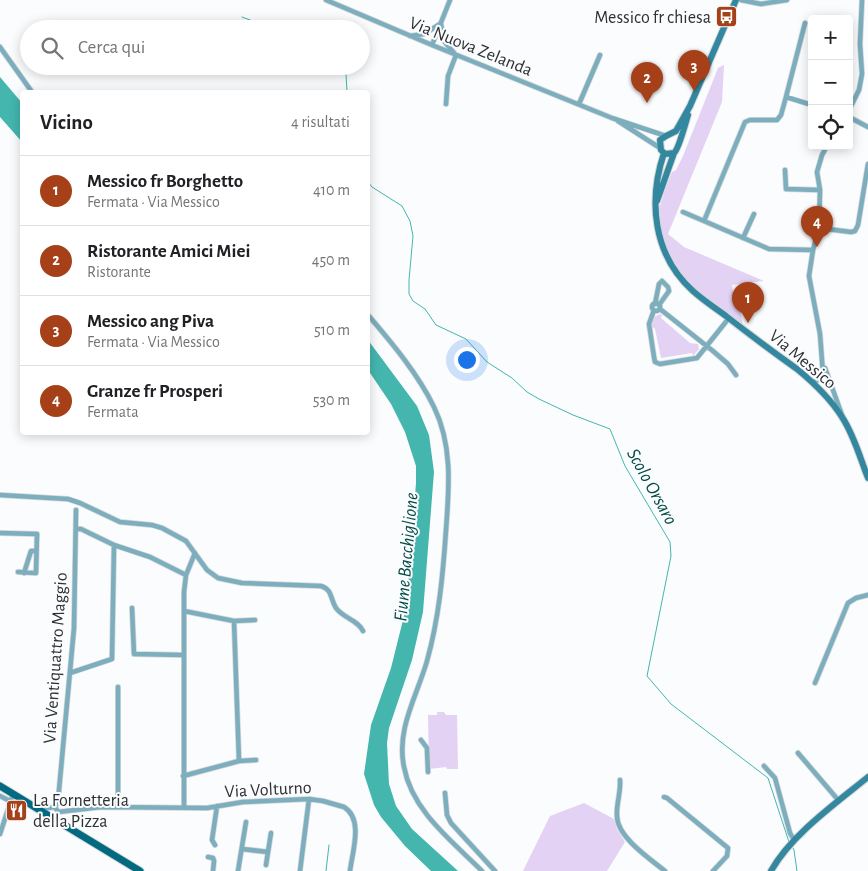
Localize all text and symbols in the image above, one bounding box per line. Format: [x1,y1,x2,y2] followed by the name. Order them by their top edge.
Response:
[715,5,739,29] bus stop icon: Messico fr chiesa
[594,9,711,27] place label: Messico fr chiesa
[406,14,535,80] street label: Via Nuova Zelanda
[808,15,853,150] map controls
[808,15,853,60] button: +
[20,20,370,75] search box
[38,34,66,62] icon: search
[78,38,145,57] text: Cerca qui
[678,50,710,91] pin: 3
[808,60,853,105] button: −
[631,62,663,103] pin: 2
[808,105,853,150] button: locate
[40,112,93,133] text: Vicino
[291,114,350,130] text: 4 risultati
[87,172,243,191] text: Messico fr Borghetto
[53,182,59,198] text: 1
[313,182,350,198] text: 410 m
[87,194,220,210] text: Fermata · Via Messico
[801,206,833,247] pin: 4
[87,242,250,261] text: Ristorante Amici Miei
[52,252,60,268] text: 2
[312,252,350,268] text: 450 m
[87,264,151,280] text: Ristorante
[732,282,764,323] pin: 1
[87,312,214,331] text: Messico ang Piva
[53,322,59,338] text: 3
[314,322,350,338] text: 510 m
[765,327,839,393] street label: Via Messico
[87,334,220,350] text: Fermata · Via Messico
[454,347,480,373] your location
[87,382,223,401] text: Granze fr Prosperi
[52,392,60,408] text: 4
[313,392,350,408] text: 530 m
[87,404,139,420] text: Fermata
[623,445,680,528] water label: Scolo Orsaro
[391,492,422,622] water label: Fiume Bacchiglione
[41,572,71,744] street label: Via Ventiquattro Maggio
[224,779,312,801] street label: Via Volturno
[33,792,129,831] place label: La Fornetteria della Pizza
[5,798,29,822] restaurant icon: La Fornetteria della Pizza

